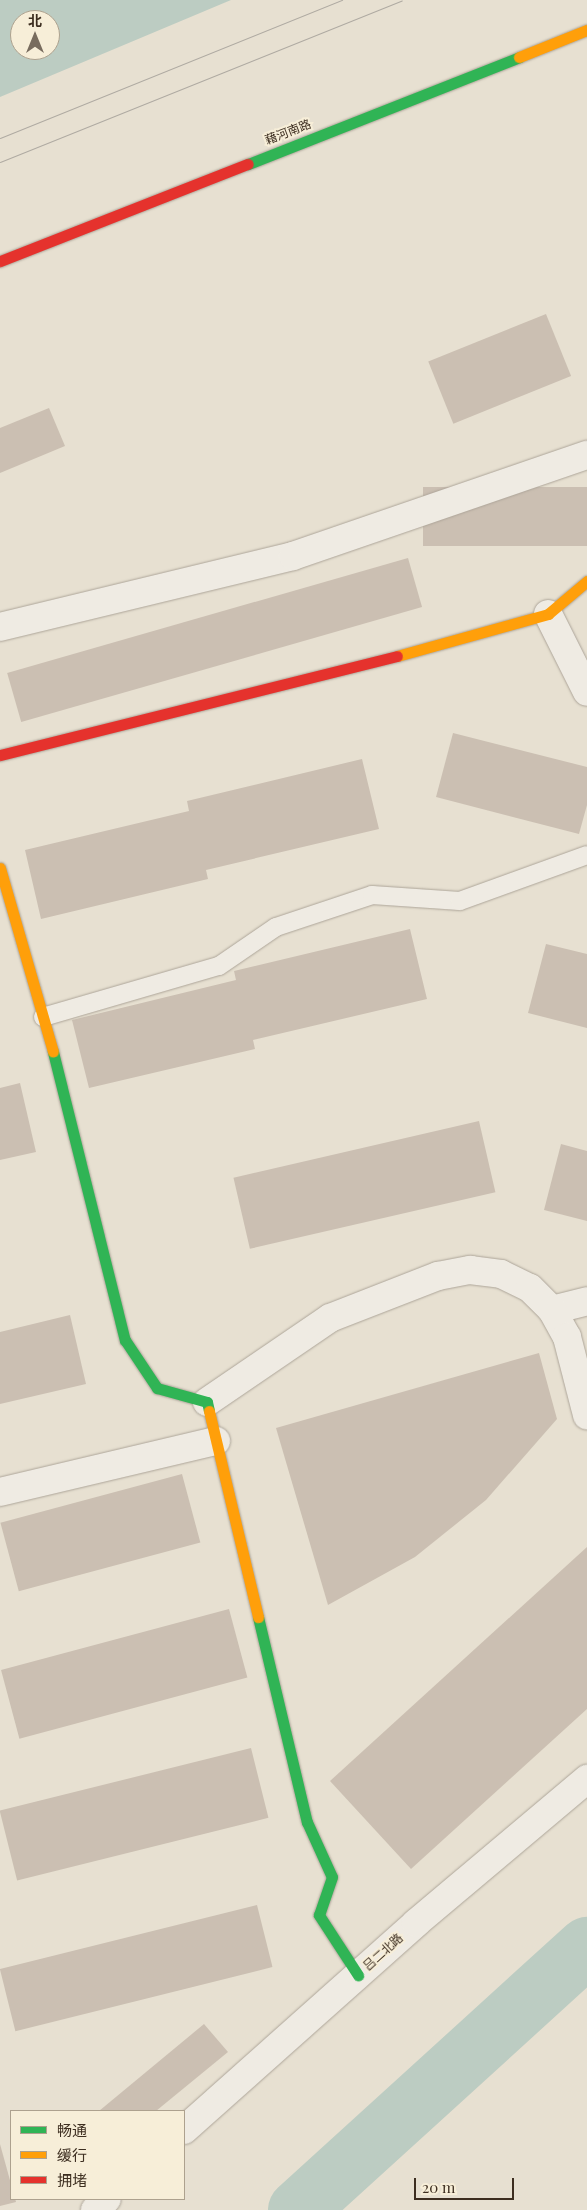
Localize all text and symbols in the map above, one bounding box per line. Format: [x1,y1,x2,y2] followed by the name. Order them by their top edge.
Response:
[10,10,60,60] north arrow
[28,11,42,30] text: 北
[263,117,313,147] street label: 藉河南路
[360,1931,406,1973] street label: 吕二北路
[10,2110,185,2200] legend
[57,2120,87,2140] text: 畅通
[57,2145,87,2165] text: 缓行
[417,2168,517,2200] scale bar
[57,2170,87,2190] text: 拥堵
[422,2177,455,2197] text: 20 m

